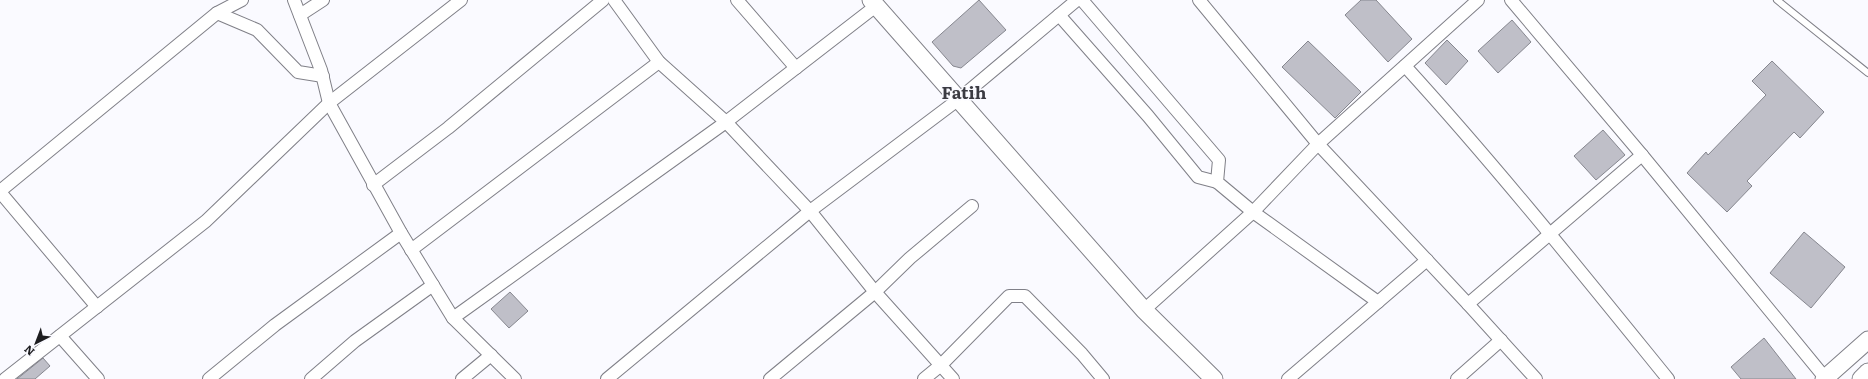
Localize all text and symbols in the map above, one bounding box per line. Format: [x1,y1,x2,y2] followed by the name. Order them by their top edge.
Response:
[942,79,987,104] district label: Fatih
[16,323,56,363] north arrow
[20,342,37,360] text: N

